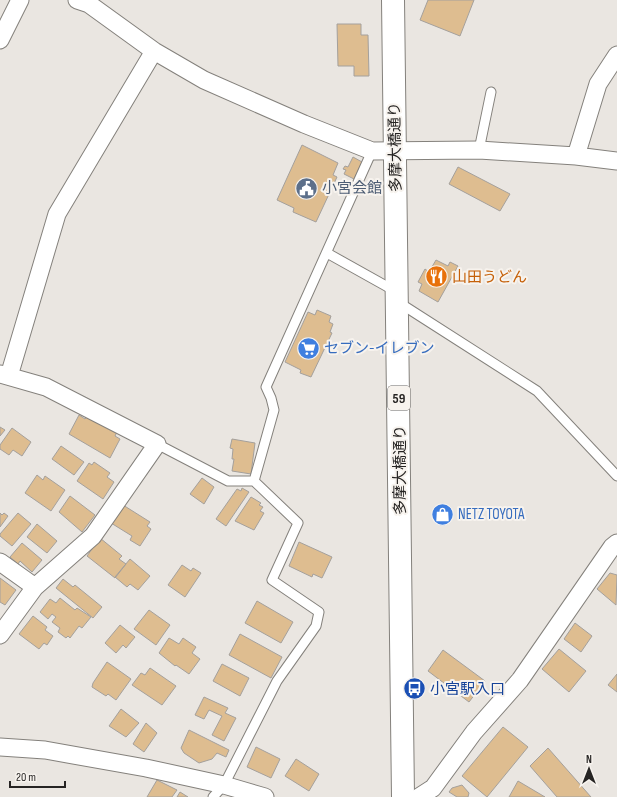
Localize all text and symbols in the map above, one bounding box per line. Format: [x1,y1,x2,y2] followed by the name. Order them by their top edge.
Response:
[385,102,406,192] street label: 多摩大橋通り
[294,175,320,201] public building icon: 小宮会館
[322,179,382,198] place label: 小宮会館
[423,264,449,290] restaurant icon: 山田うどん
[452,268,527,287] place label: 山田うどん
[295,335,321,361] supermarket icon: セブン-イレブン
[324,339,435,358] place label: セブン-イレブン
[388,386,410,410] road number: 59
[391,425,410,515] street label: 多摩大橋通り
[430,501,456,527] shop icon: NETZ TOYOTA
[458,505,525,524] place label: NETZ TOYOTA
[402,676,428,702] bus stop icon: 小宮駅入口
[430,680,505,699] place label: 小宮駅入口
[569,749,609,789] north arrow
[586,753,592,766] text: N
[10,763,65,789] scale bar
[16,770,36,785] text: 20 m

